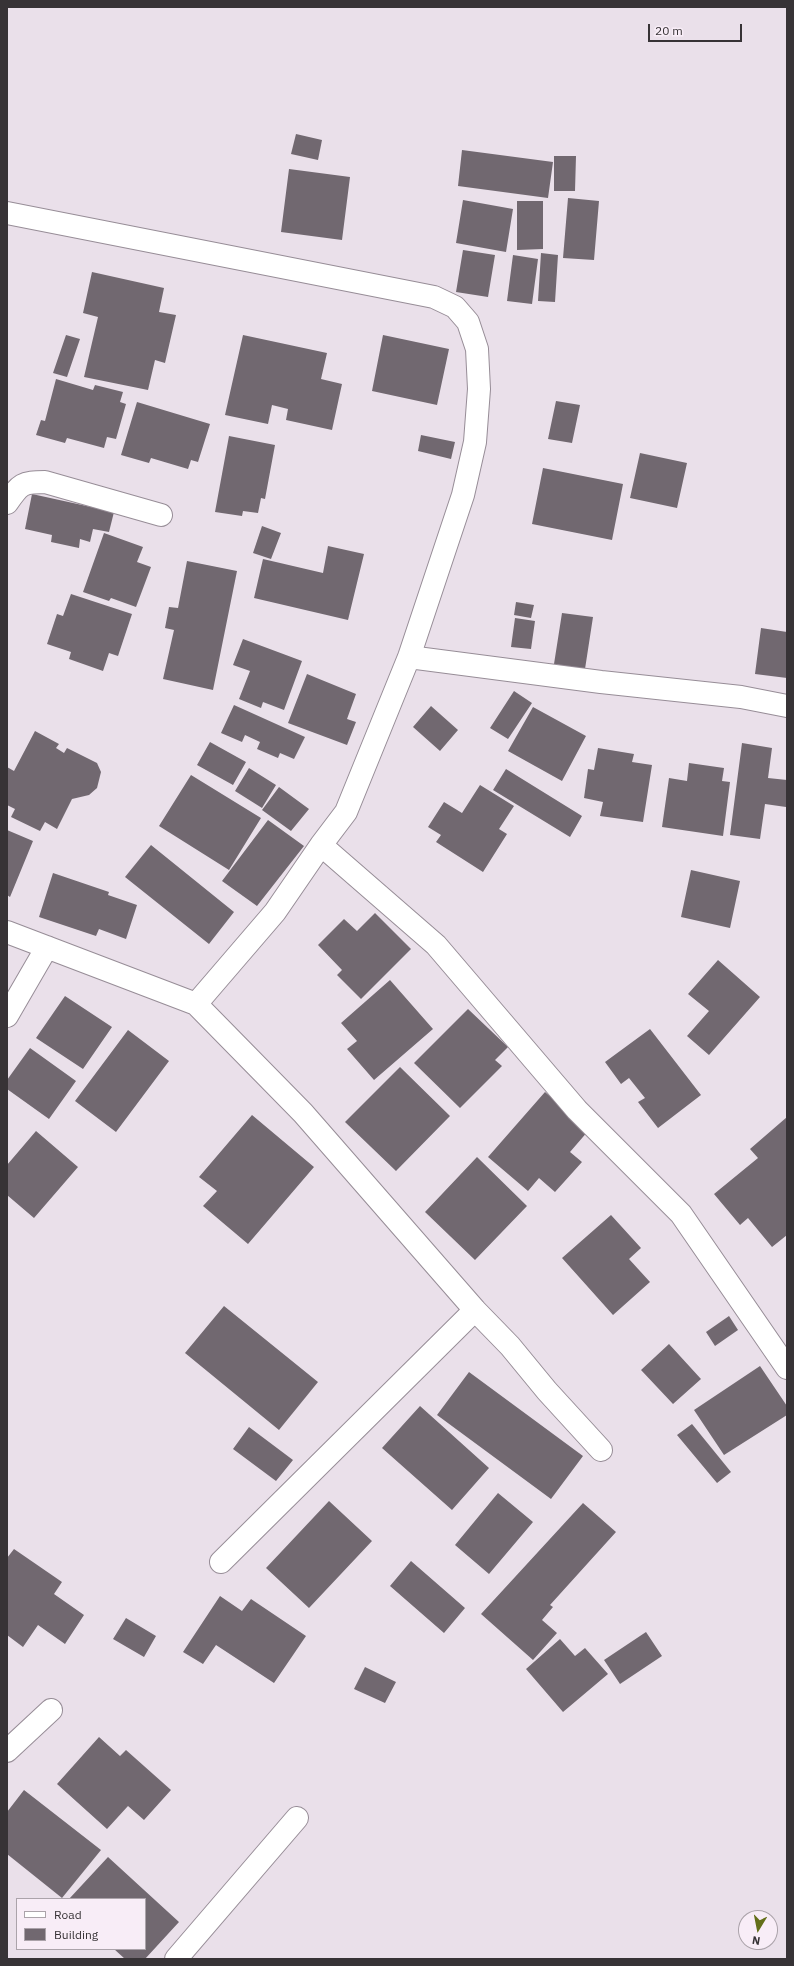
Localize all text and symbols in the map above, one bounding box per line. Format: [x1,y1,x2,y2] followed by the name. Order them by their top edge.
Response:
[650,16,744,42] scale bar
[655,23,683,38] text: 20 m
[16,1898,146,1950] legend
[54,1907,82,1922] text: Road
[738,1910,778,1950] north arrow
[54,1927,98,1942] text: Building
[751,1933,761,1948] text: N

